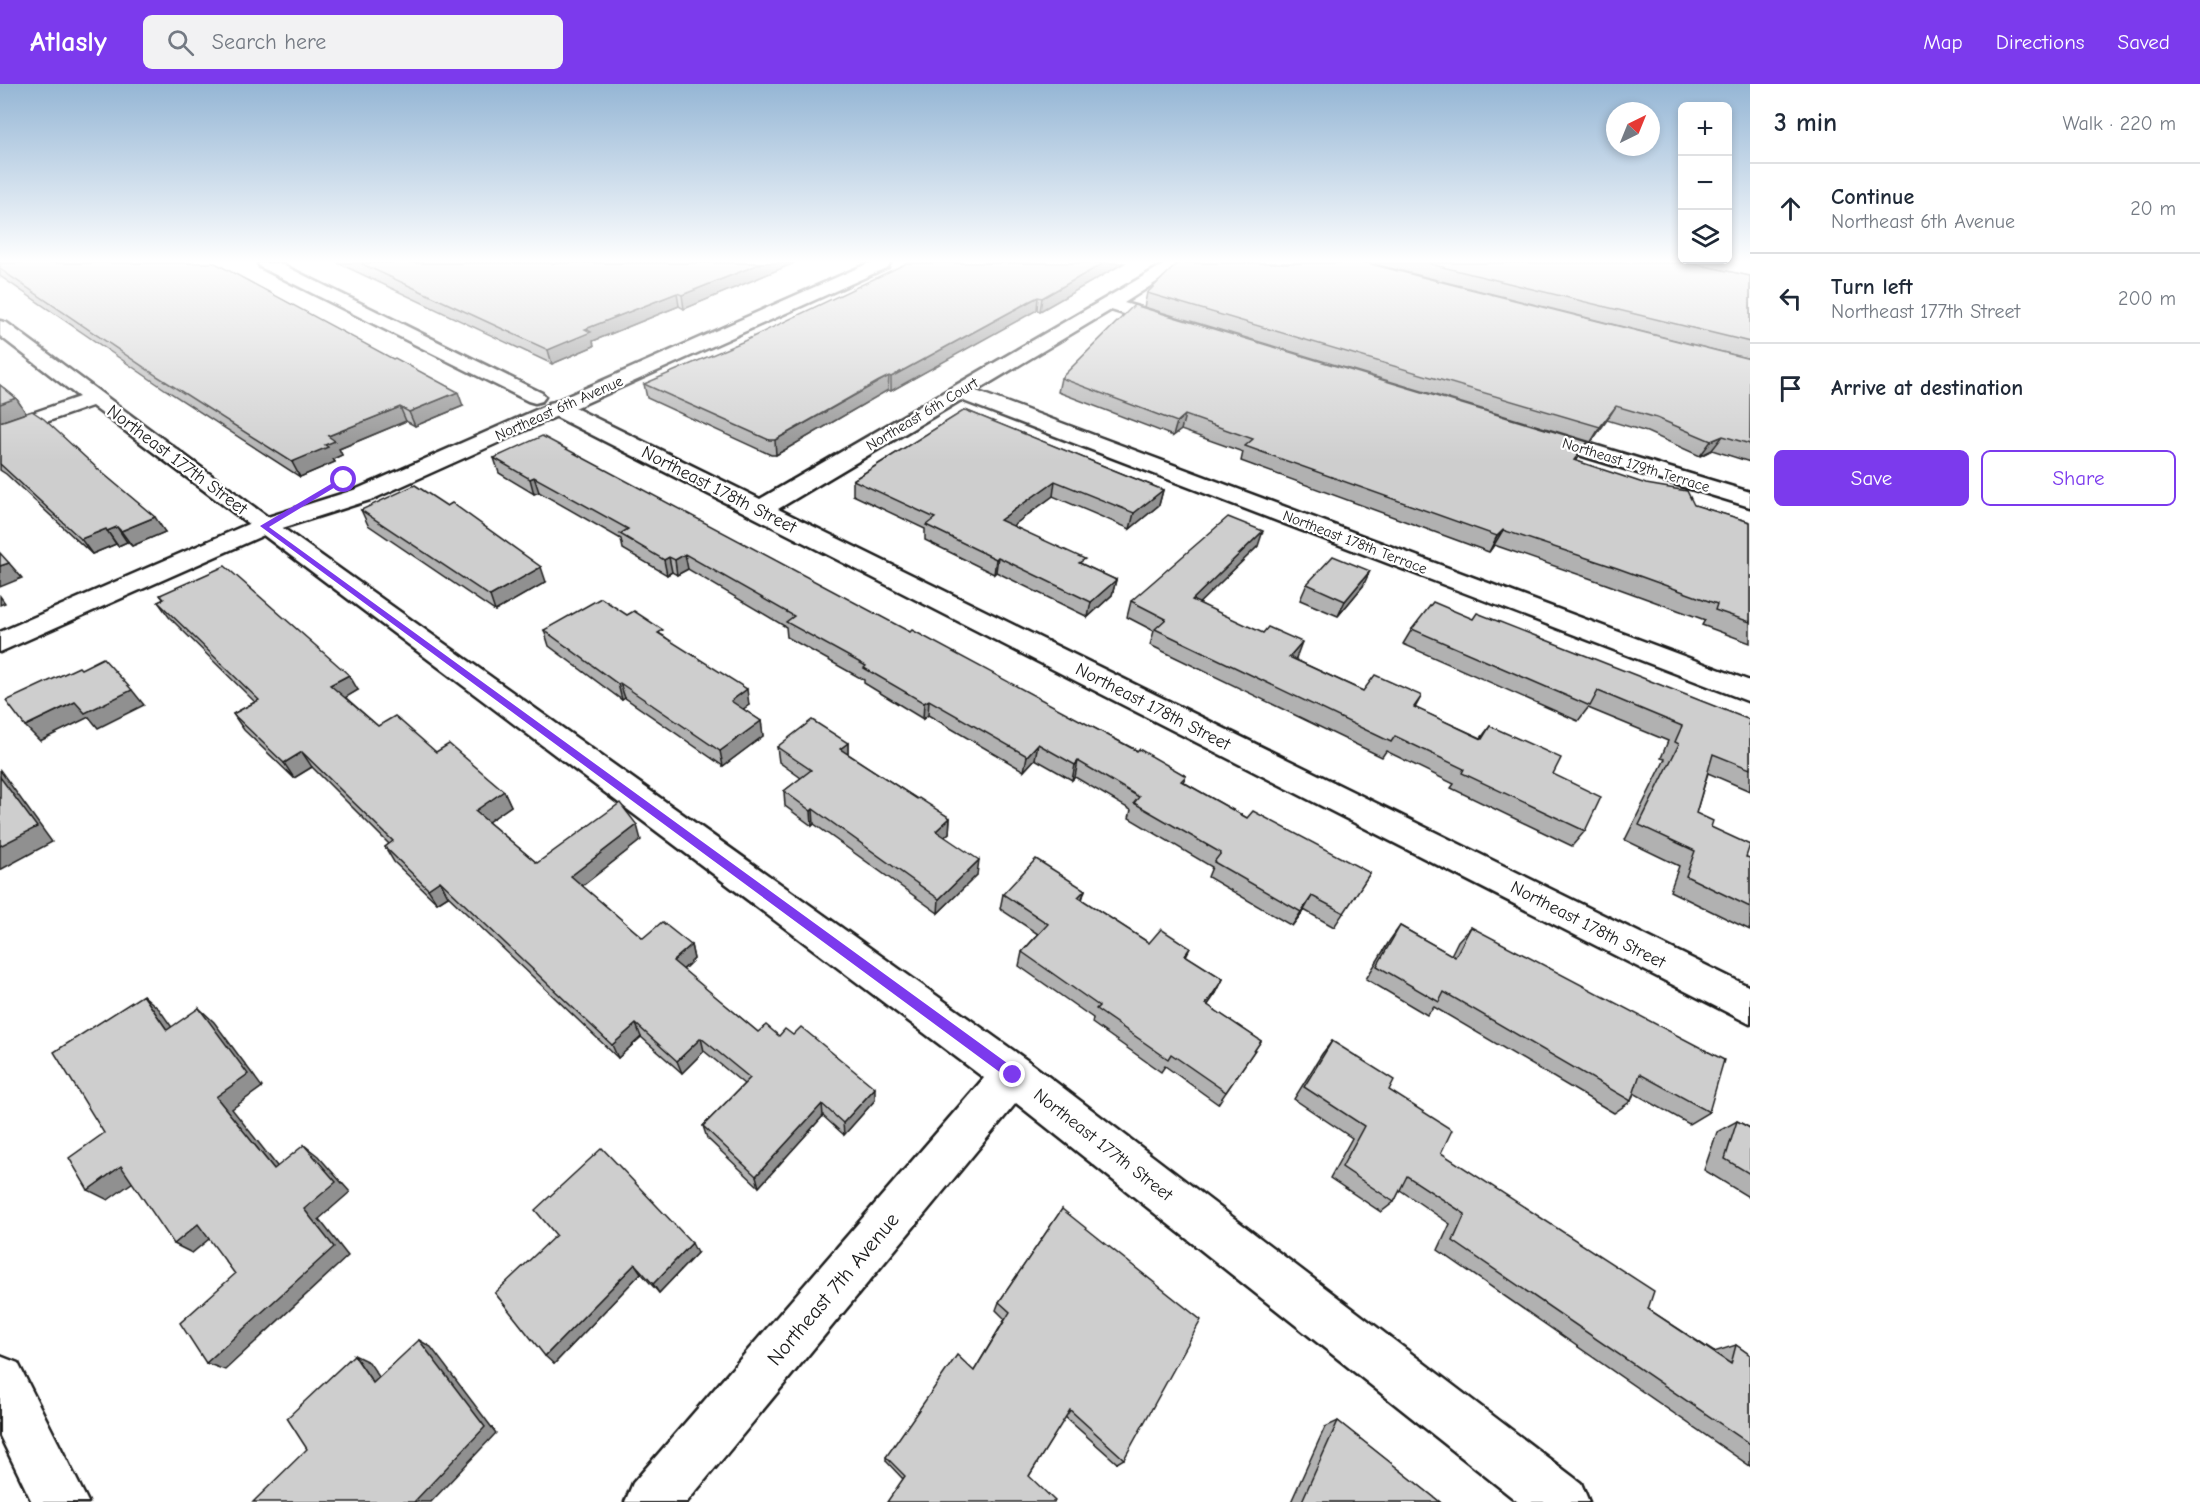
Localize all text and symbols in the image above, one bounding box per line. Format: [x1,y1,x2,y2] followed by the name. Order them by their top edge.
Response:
[143,15,563,69] search box
[30,26,107,58] text: Atlasly
[164,26,197,59] icon: search
[212,29,326,55] text: Search here
[1923,30,1963,54] text: Map
[1996,30,2085,54] text: Directions
[2118,30,2170,54] text: Saved
[1606,102,1660,156] north arrow
[1678,102,1732,264] map controls
[1678,102,1732,156] button: +
[1774,108,1837,138] text: 3 min
[2062,112,2176,135] text: Walk · 220 m
[1678,156,1732,210] button: −
[1831,184,1914,210] text: Continue
[1774,192,1807,225] icon: ahead
[2130,197,2176,220] text: 20 m
[1678,210,1732,264] button: layers
[1831,210,2015,233] text: Northeast 6th Avenue
[1831,274,1913,300] text: Turn left
[1774,282,1807,315] icon: left
[2118,287,2176,310] text: 200 m
[1831,300,2020,323] text: Northeast 177th Street
[492,372,626,444] street label: Northeast 6th Avenue
[1774,372,1807,405] icon: arrive
[863,373,982,455] street label: Northeast 6th Court
[1831,375,2023,401] text: Arrive at destination
[103,400,252,520] street label: Northeast 177th Street
[1560,434,1712,496] street label: Northeast 179th Terrace
[638,442,801,539] street label: Northeast 178th Street
[1774,450,1969,506] button: Save
[1981,450,2176,506] button: Share
[330,466,356,492] route start
[1280,506,1430,578] street label: Northeast 178th Terrace
[1072,659,1235,756] street label: Northeast 178th Street
[1507,877,1670,974] street label: Northeast 178th Street
[999,1061,1025,1087] route end
[1029,1084,1177,1206] street label: Northeast 177th Street
[762,1208,904,1370] street label: Northeast 7th Avenue

